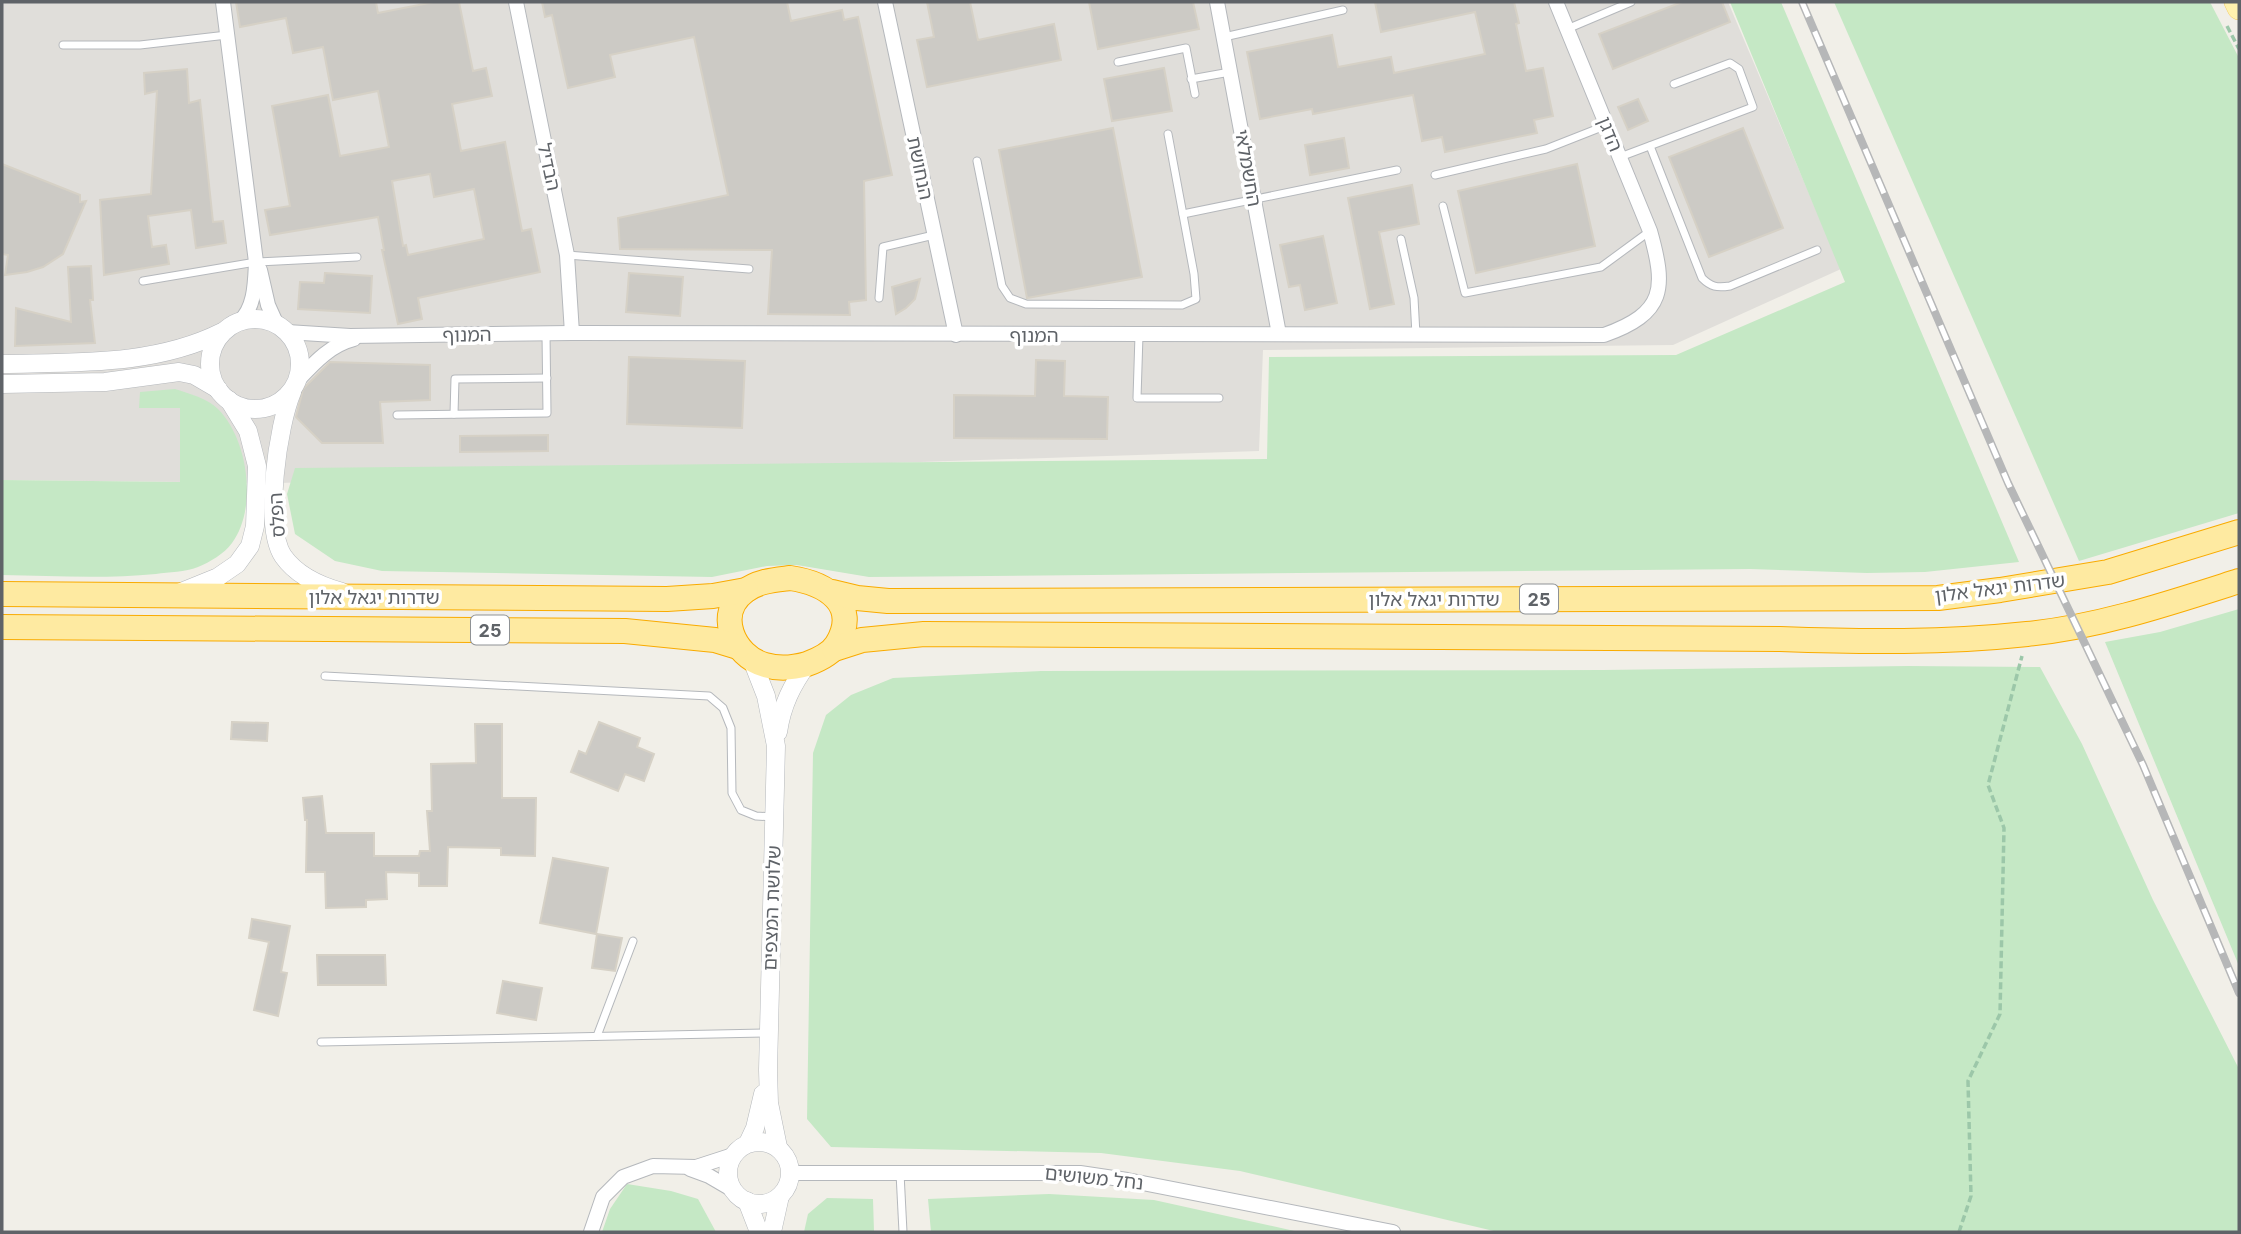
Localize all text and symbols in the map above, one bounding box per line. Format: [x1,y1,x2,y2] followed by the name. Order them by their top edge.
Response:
[1593,113,1627,155] street label: הדגן
[1230,128,1266,208] street label: החשמלאי
[902,134,938,202] street label: הנחושת
[533,141,565,193] street label: הבדיל
[442,323,492,347] street label: המנוף
[1009,324,1059,347] street label: המנוף
[264,492,290,538] street label: הפלס
[1934,569,2066,607] street label: שדרות יגאל אלון
[1520,584,1558,614] road number: 25
[308,586,440,609] street label: שדרות יגאל אלון
[1368,588,1500,611] street label: שדרות יגאל אלון
[471,616,509,644] road number: 25
[758,845,786,971] street label: שלושת המצפים
[1044,1161,1144,1195] street label: נחל משושים

